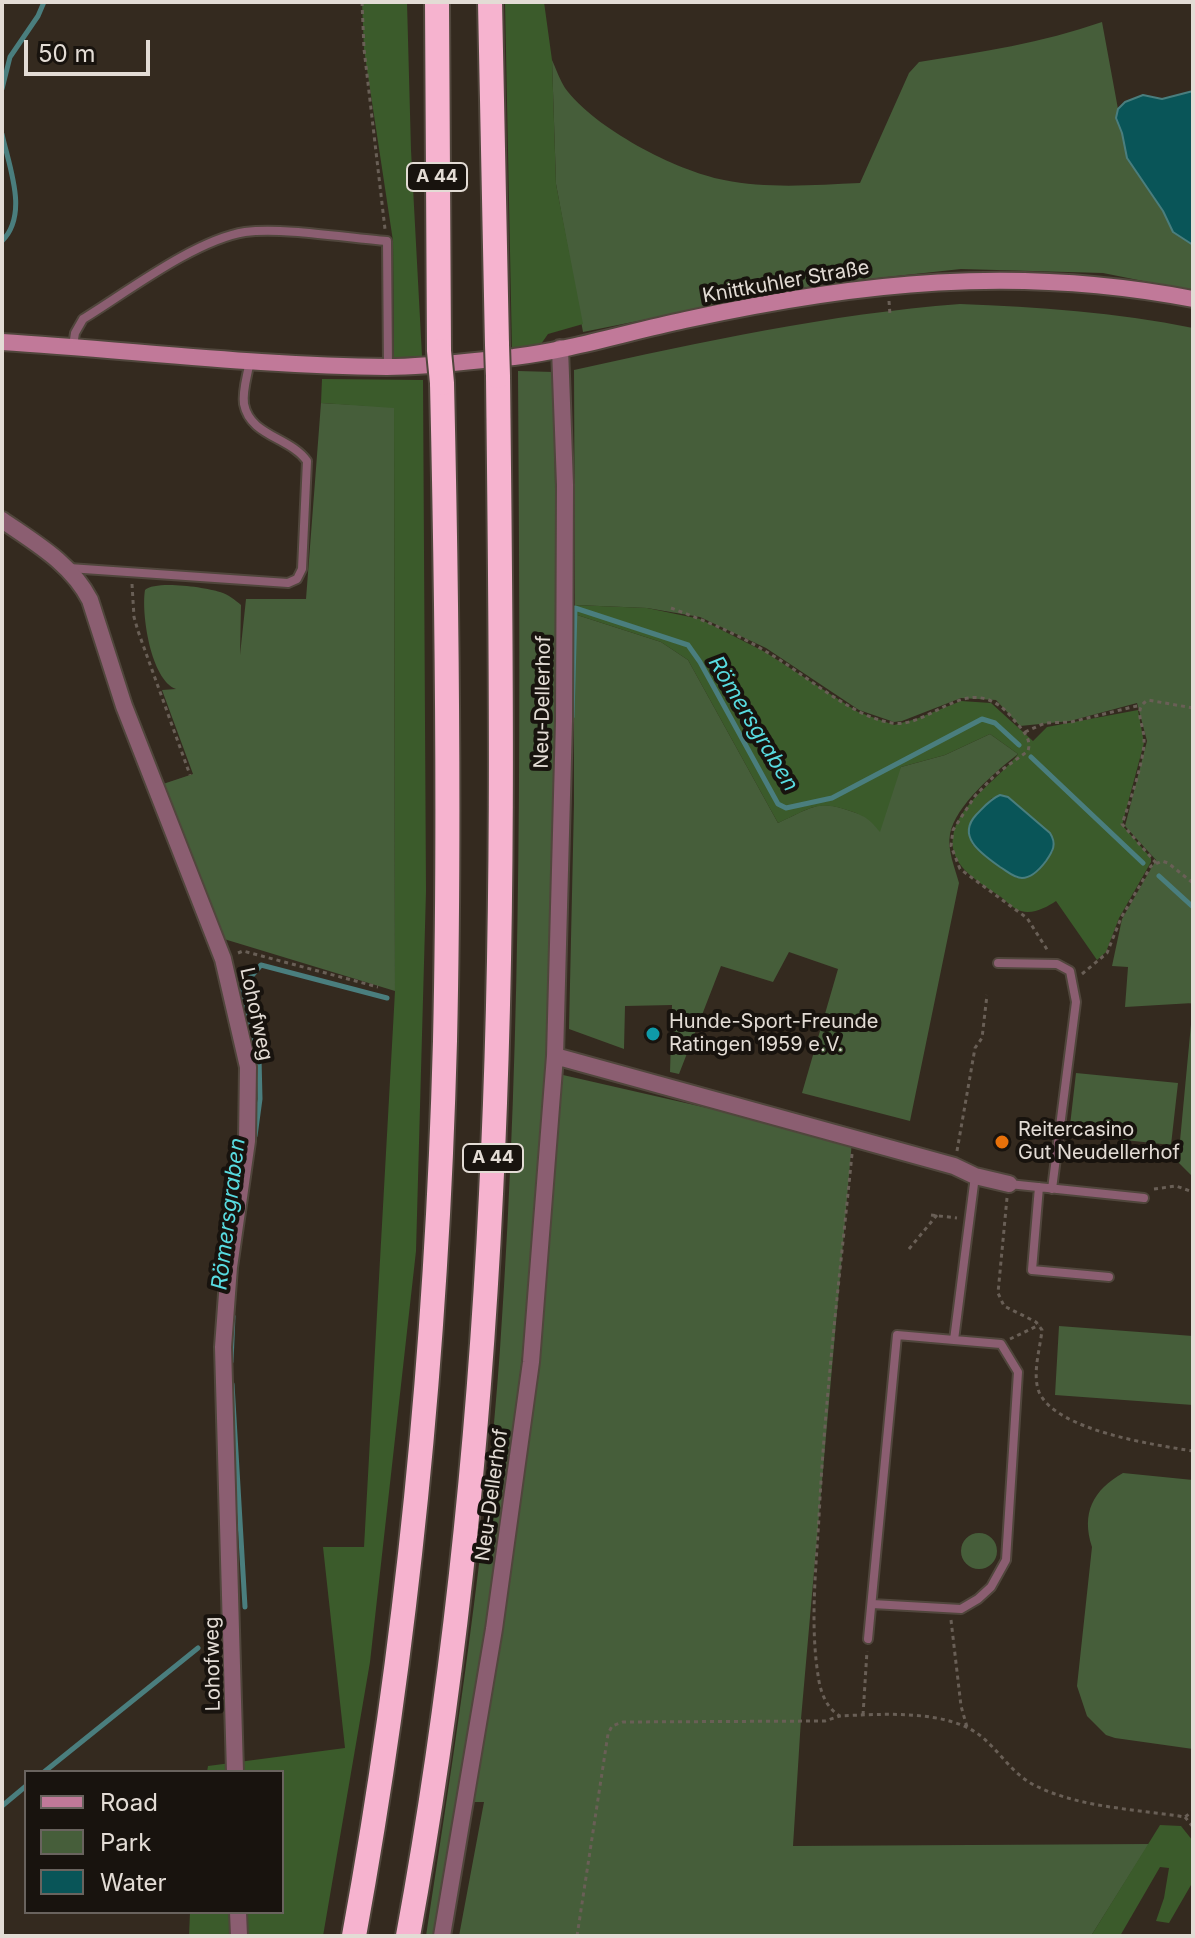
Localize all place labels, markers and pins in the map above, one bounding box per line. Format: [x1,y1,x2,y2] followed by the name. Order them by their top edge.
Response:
[669,1010,879,1057] place label: Hunde-Sport-Freunde Ratingen 1959 e.V.
[644,1025,662,1043] marker: Hunde-Sport-Freunde Ratingen 1959 e.V.
[1018,1118,1180,1165] place label: Reitercasino Gut Neudellerhof
[993,1133,1011,1151] marker: Reitercasino Gut Neudellerhof

